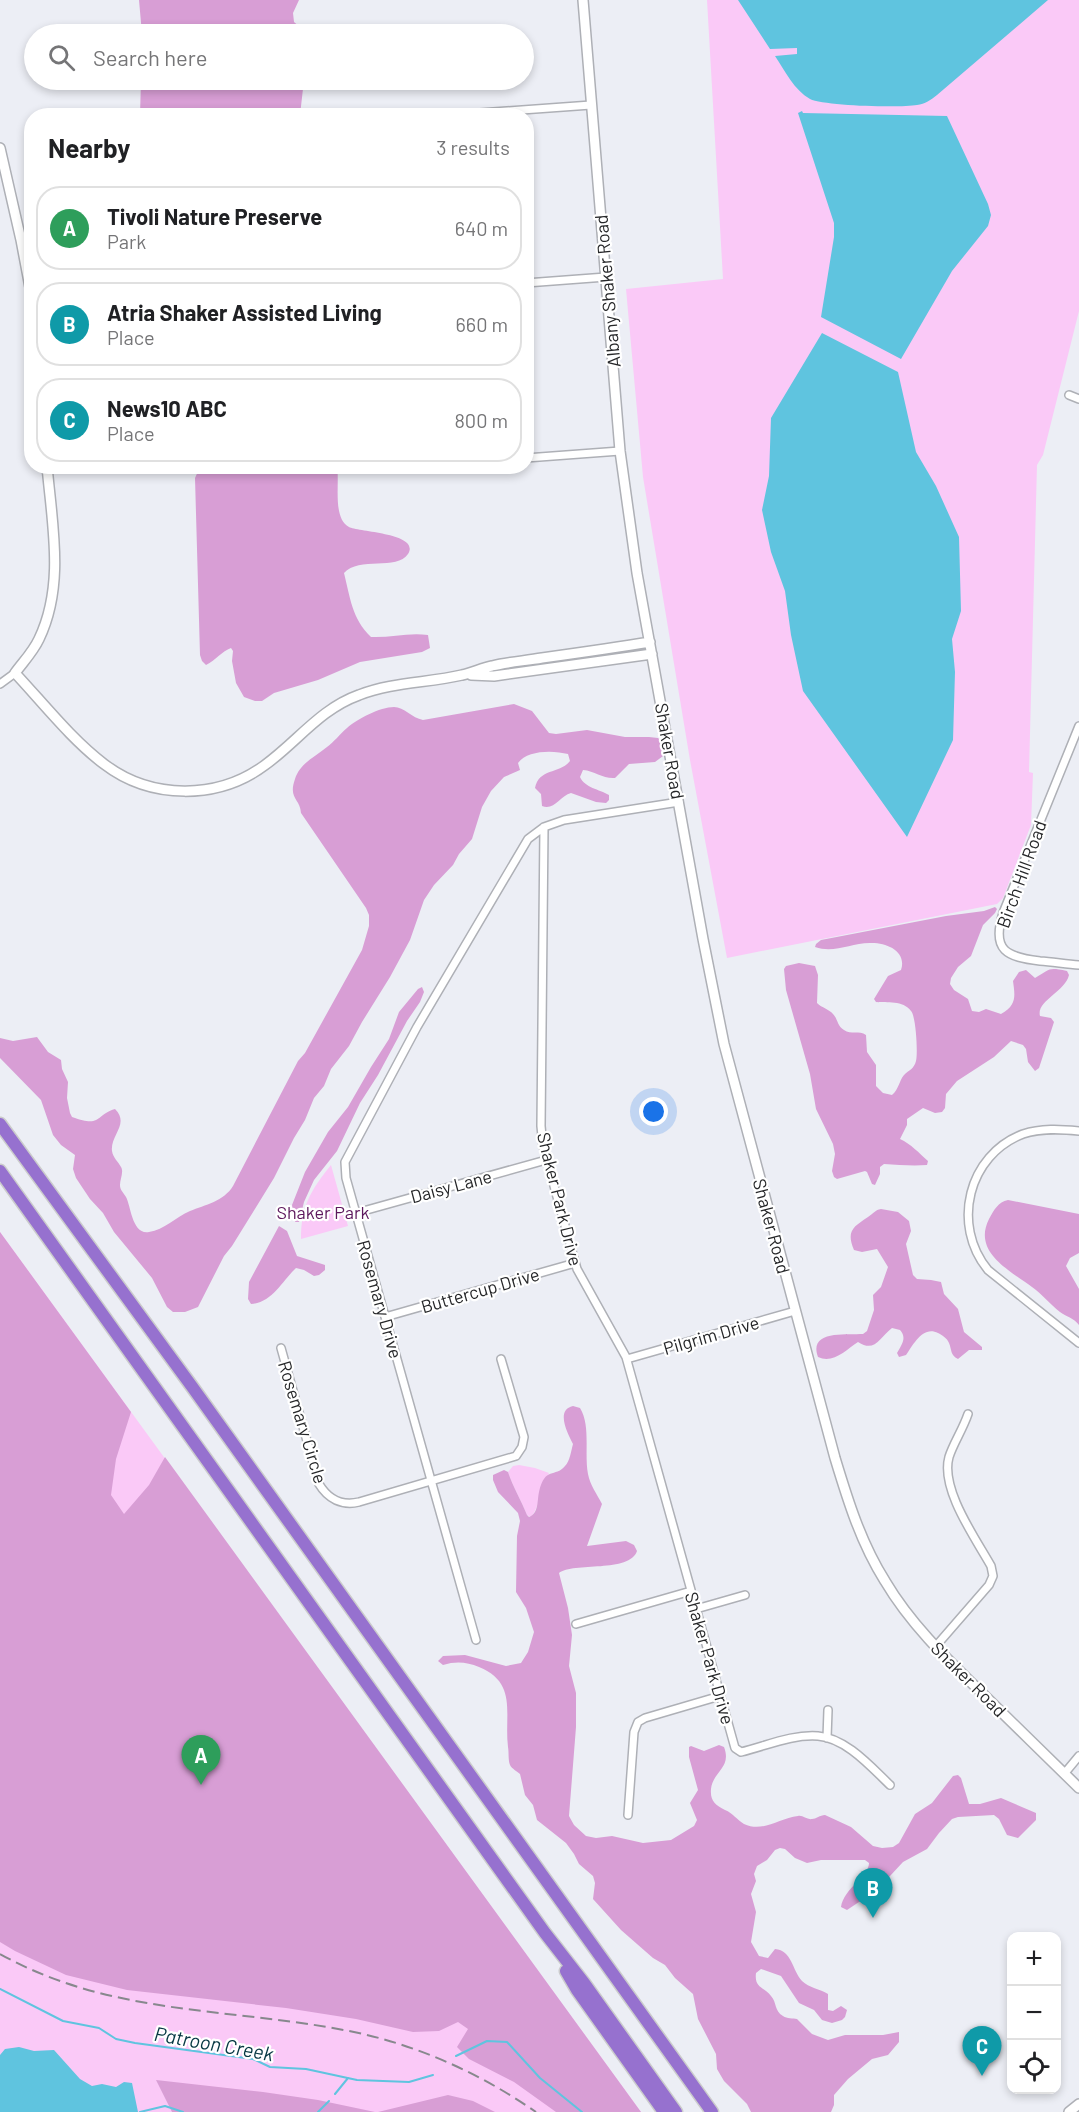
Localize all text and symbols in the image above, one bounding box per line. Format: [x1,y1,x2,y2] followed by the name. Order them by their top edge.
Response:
[24,24,534,90] search box
[45,41,78,74] icon: search
[93,44,207,70] text: Search here
[48,132,130,163] text: Nearby
[436,135,510,159] text: 3 results
[107,203,322,229] text: Tivoli Nature Preserve
[589,214,625,368] street label: Albany Shaker Road
[63,216,76,240] text: A
[455,216,508,240] text: 640 m
[107,229,146,253] text: Park
[107,299,382,325] text: Atria Shaker Assisted Living
[63,312,76,336] text: B
[456,312,508,336] text: 660 m
[107,325,155,349] text: Place
[107,395,227,421] text: News10 ABC
[63,408,76,432] text: C
[454,408,508,432] text: 800 m
[107,421,155,445] text: Place
[651,701,689,801] street label: Shaker Road
[991,817,1051,931] street label: Birch Hill Road
[639,1097,668,1126] your location
[533,1130,587,1268] street label: Shaker Park Drive
[408,1165,494,1207] street label: Daisy Lane
[749,1176,795,1276] street label: Shaker Road
[276,1201,370,1223] park label: Shaker Park
[353,1237,407,1361] street label: Rosemary Drive
[418,1263,542,1317] street label: Buttercup Drive
[661,1311,761,1359] street label: Pilgrim Drive
[274,1358,332,1486] street label: Rosemary Circle
[681,1589,739,1727] street label: Shaker Park Drive
[927,1637,1011,1721] street label: Shaker Road
[182,1736,220,1785] pin: A
[854,1868,892,1918] pin: B
[1007,1932,1061,2094] map controls
[1007,1932,1061,1986] button: +
[1007,1986,1061,2040] button: −
[153,2021,276,2065] water label: Patroon Creek
[962,2026,1002,2076] pin: C
[1007,2040,1061,2094] button: locate

